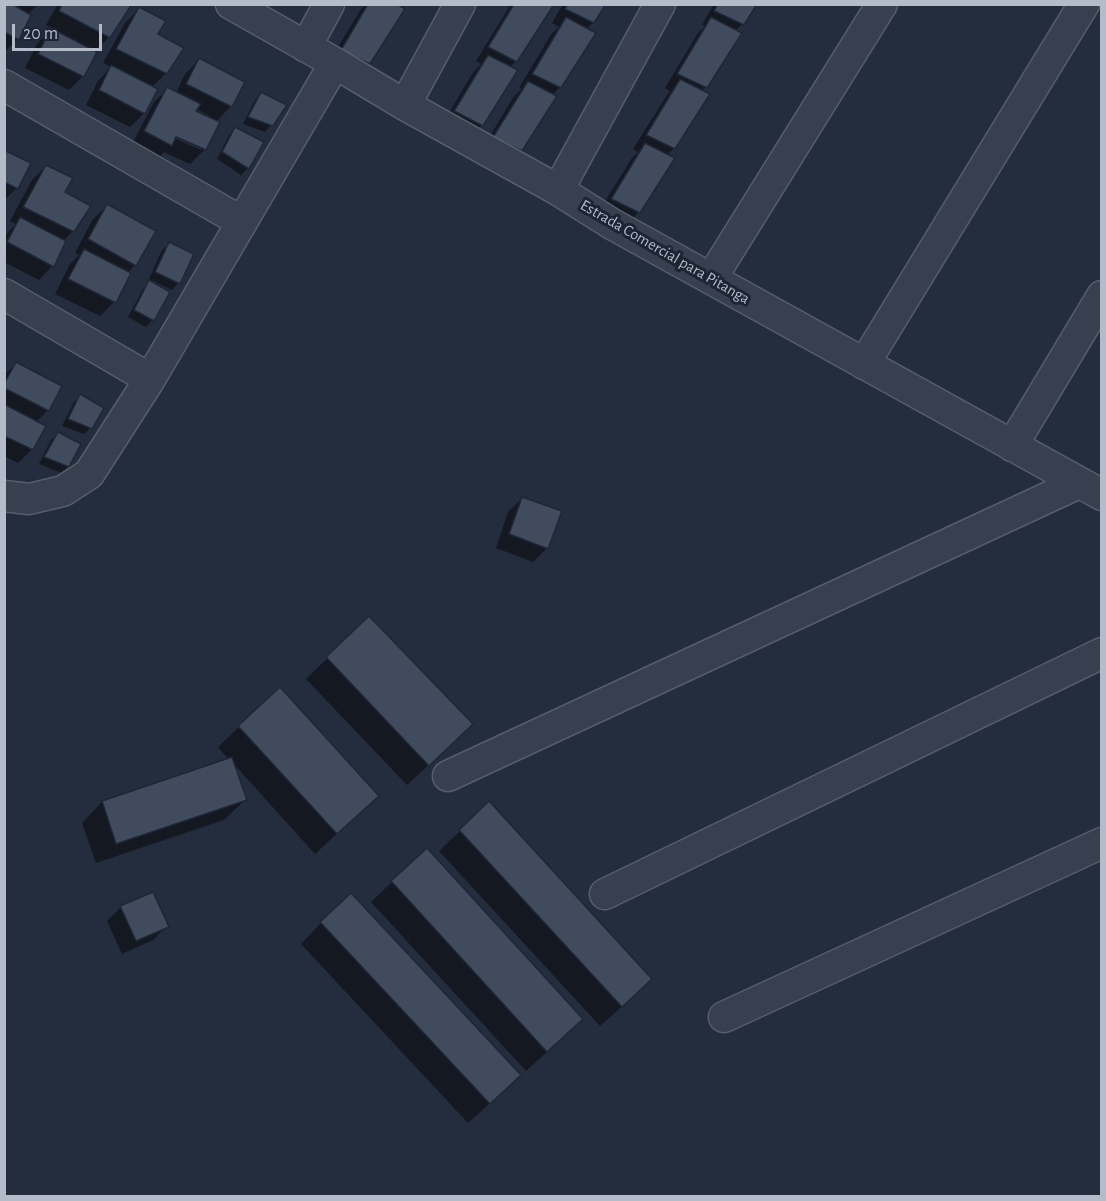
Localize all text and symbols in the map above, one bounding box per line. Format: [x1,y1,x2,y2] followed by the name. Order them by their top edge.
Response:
[15,12,105,50] scale bar
[23,25,58,43] text: 20 m
[577,196,753,308] street label: Estrada Comercial para Pitanga

